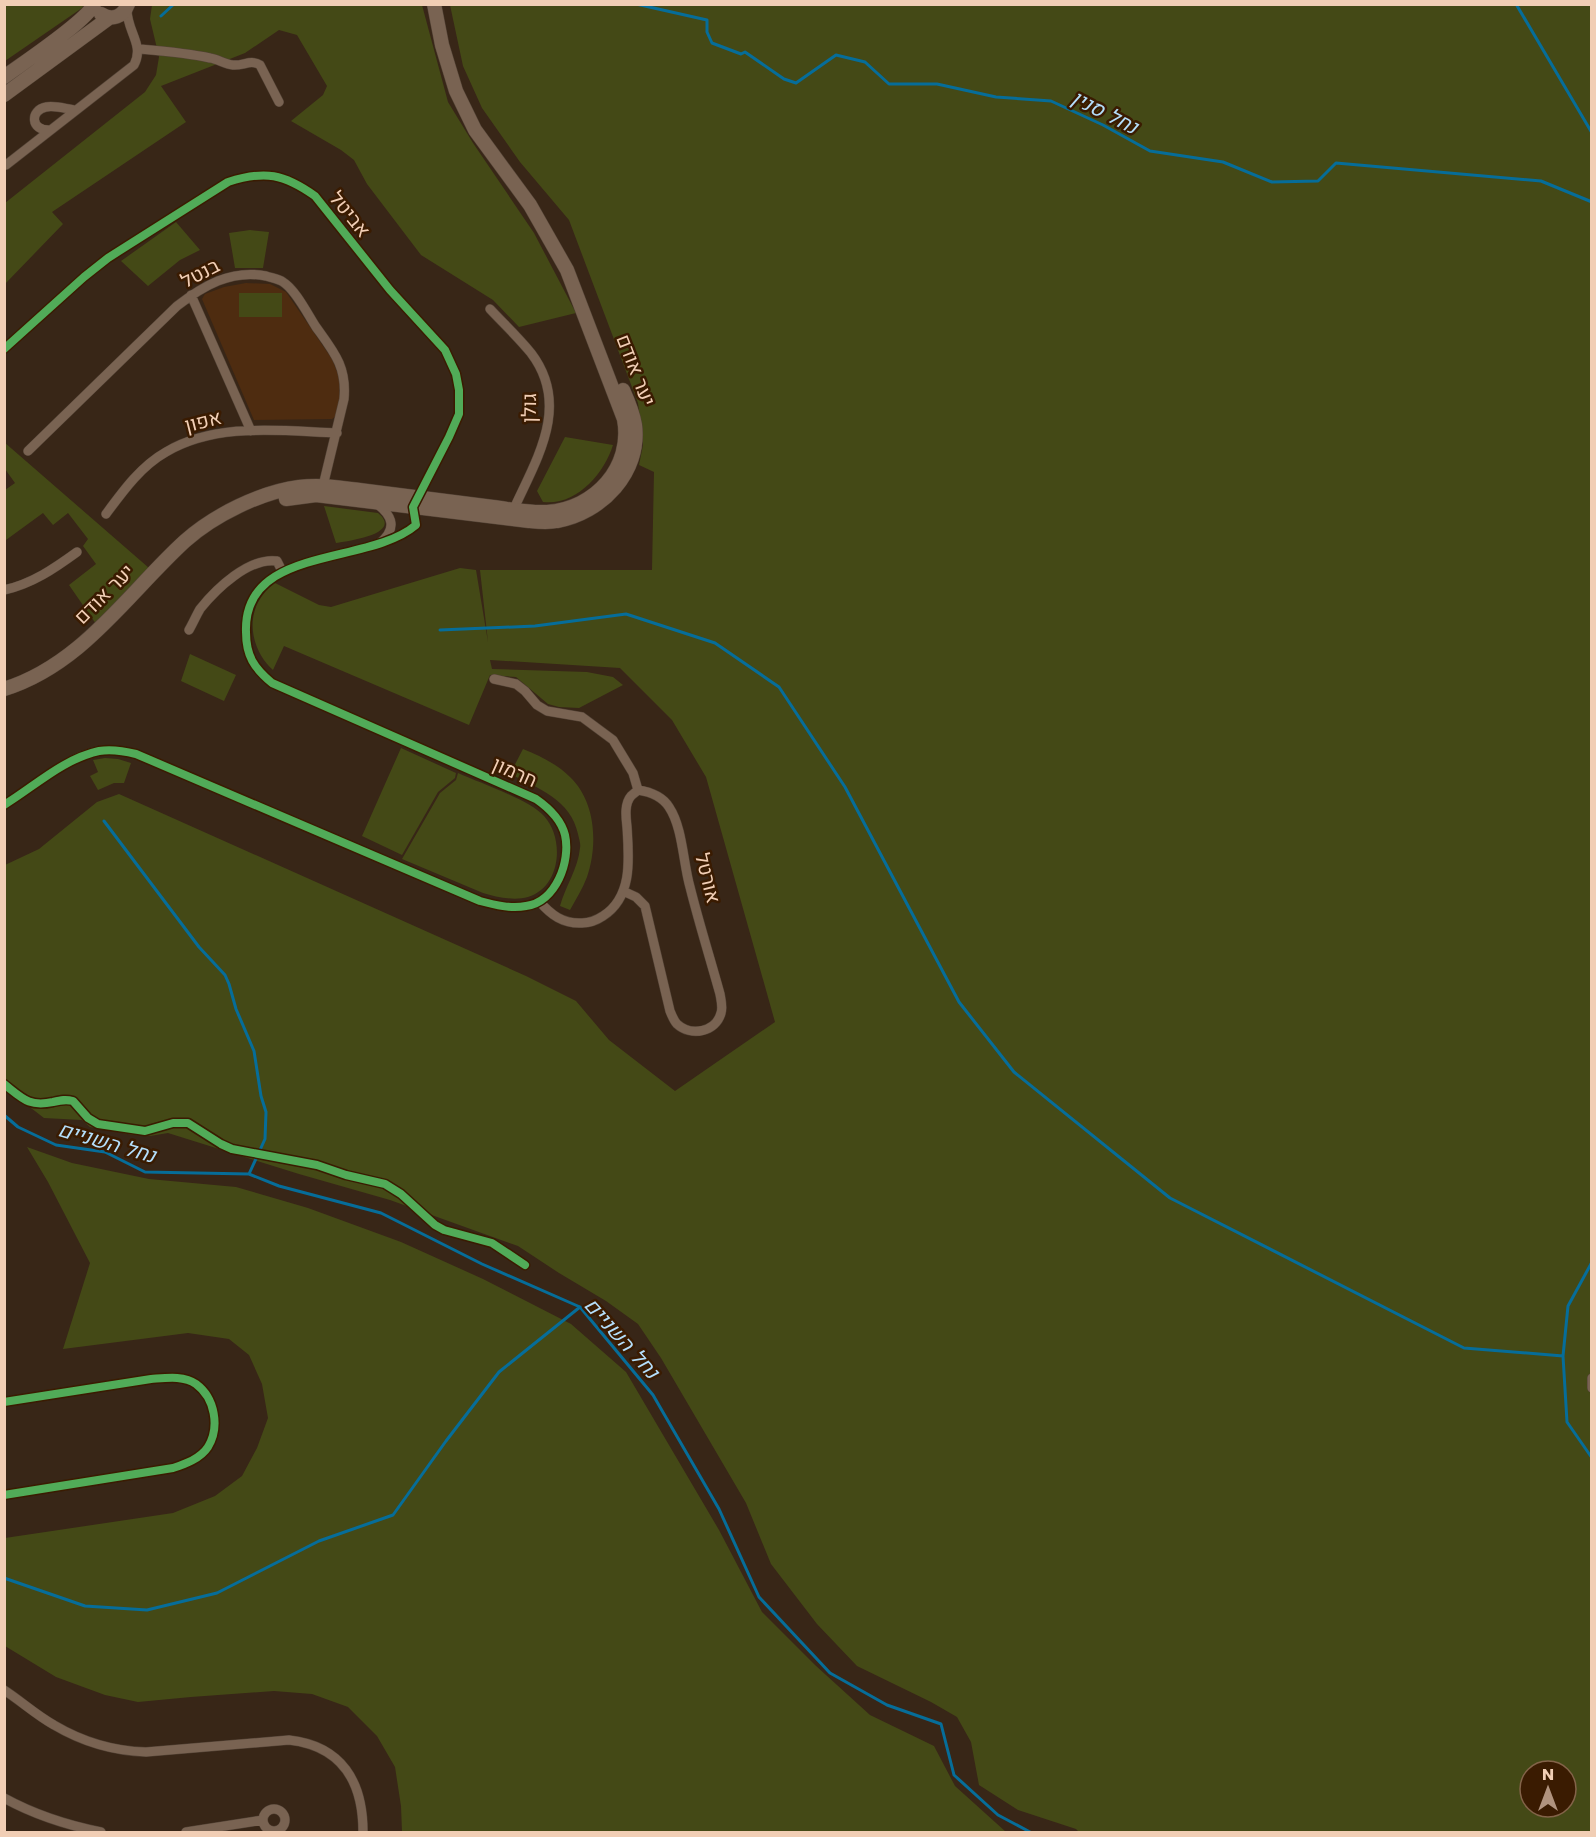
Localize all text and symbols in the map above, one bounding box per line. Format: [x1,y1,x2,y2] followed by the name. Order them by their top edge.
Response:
[1067,83,1144,142] water label: נחל סנין
[323,185,377,243] street label: אביטל
[176,251,225,295] street label: בנטל
[610,330,662,410] street label: יער אודם
[515,393,543,423] street label: גולן
[182,403,224,439] street label: אפון
[68,558,140,630] street label: יער אודם
[488,750,542,794] street label: חרמון
[688,850,728,906] street label: אורטל
[55,1114,160,1170] water label: נחל השניים
[578,1291,667,1386] water label: נחל השניים
[1518,1759,1578,1819] north arrow
[1542,1763,1554,1786] text: N

